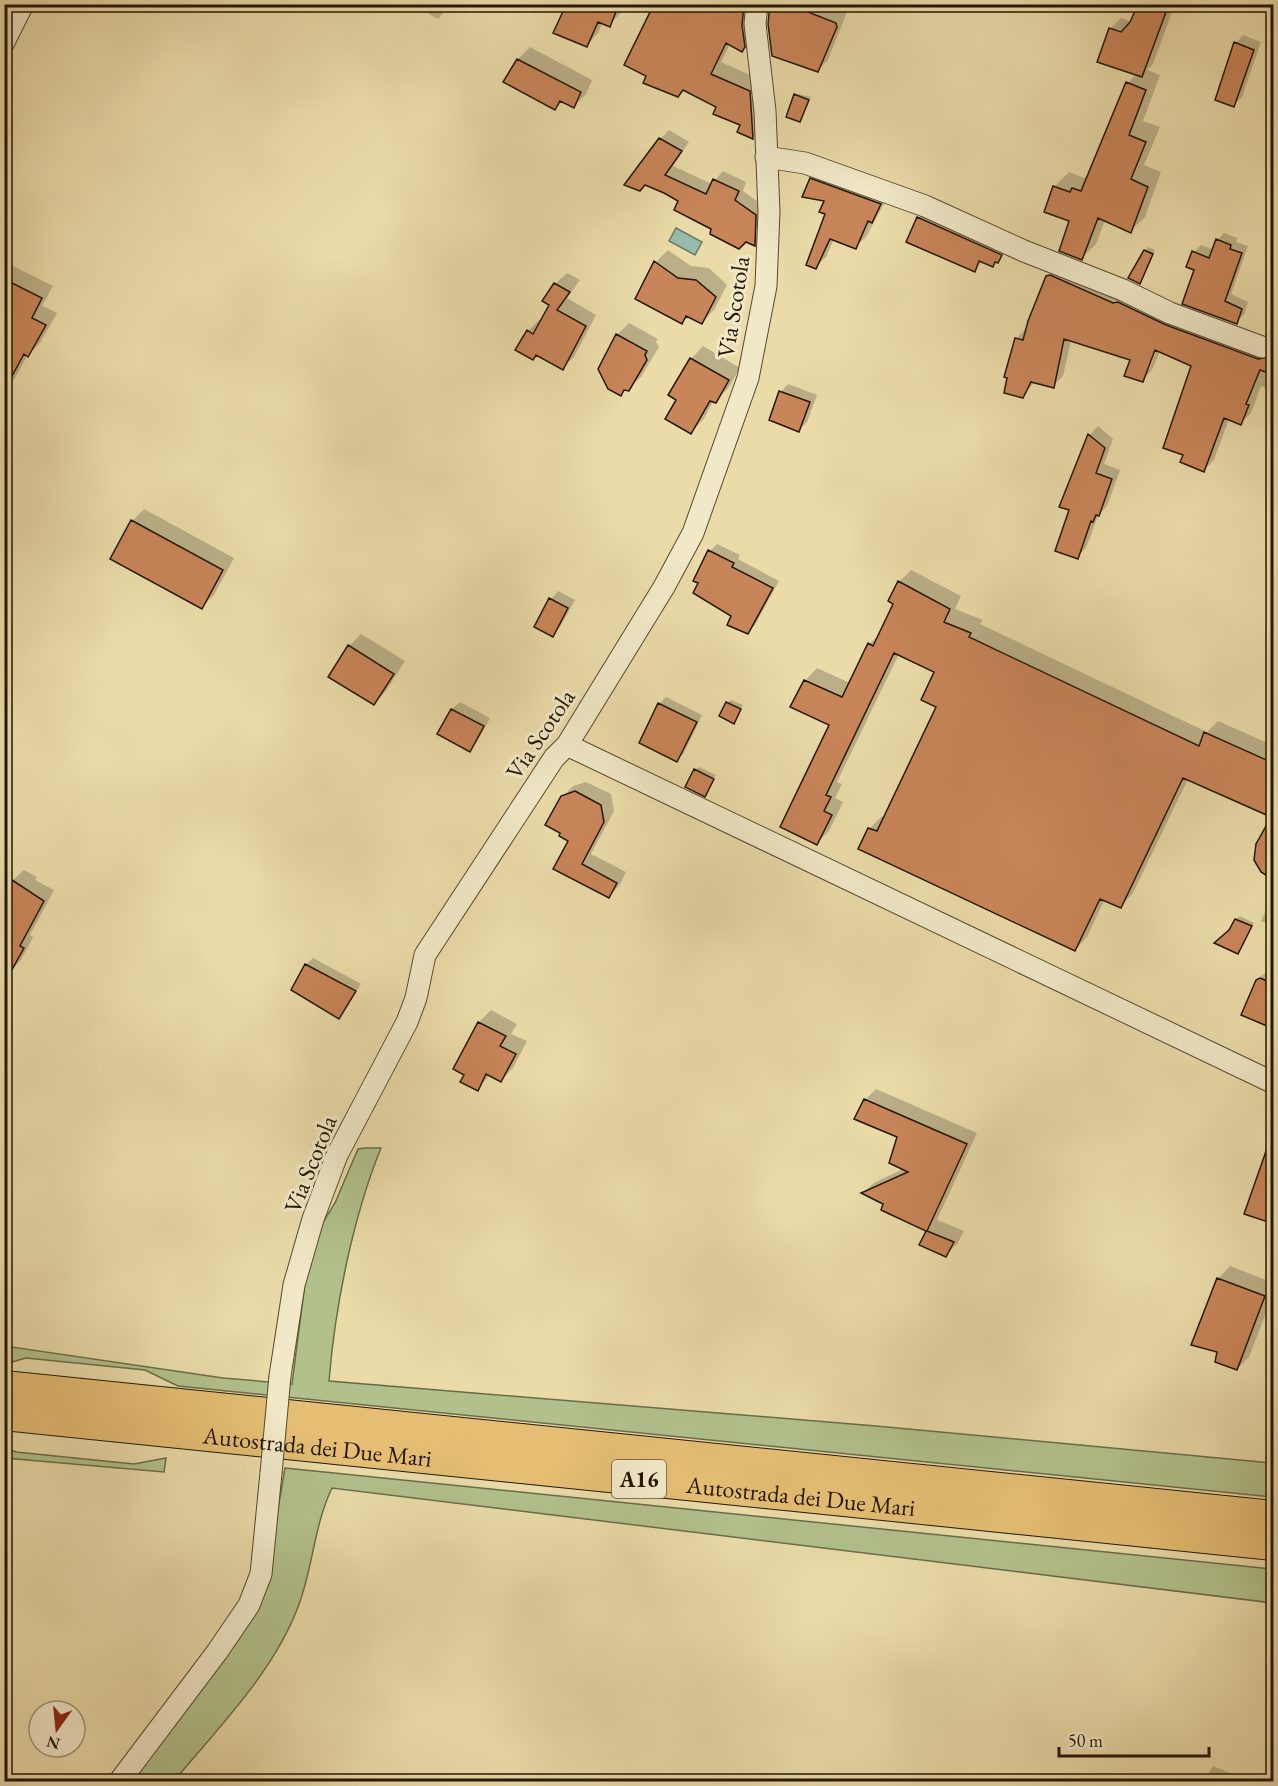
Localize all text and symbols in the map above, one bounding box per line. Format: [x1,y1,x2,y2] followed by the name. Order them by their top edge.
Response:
[710,253,756,360] street label: Via Scotola
[498,682,582,785] street label: Via Scotola
[276,1110,344,1217] street label: Via Scotola
[200,1419,433,1473] street label: Autostrada dei Due Mari
[612,1460,666,1498] road number: A16
[684,1468,917,1523] street label: Autostrada dei Due Mari
[27,1699,87,1759] north arrow
[1059,1720,1209,1758] scale bar
[1068,1729,1103,1752] text: 50 m
[44,1731,62,1755] text: N

